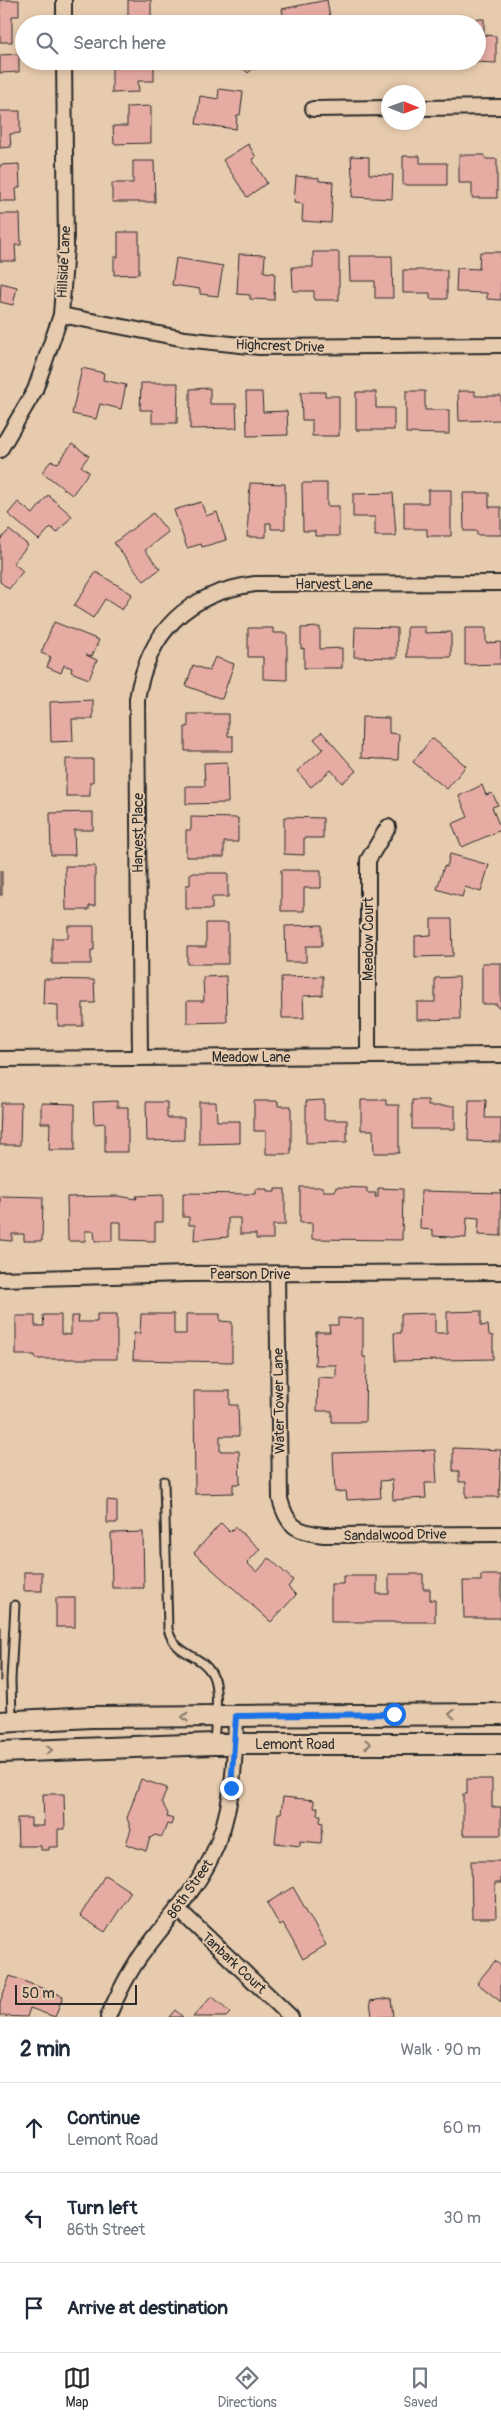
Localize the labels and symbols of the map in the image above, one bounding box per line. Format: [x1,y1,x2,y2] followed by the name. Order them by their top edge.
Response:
[381,85,426,130] north arrow
[54,225,74,299] street label: Hillside Lane
[235,336,325,356] street label: Highcrest Drive
[295,576,373,593] street label: Harvest Lane
[130,793,147,873] street label: Harvest Place
[360,897,377,981] street label: Meadow Court
[212,1049,290,1066] street label: Meadow Lane
[210,1266,290,1283] street label: Pearson Drive
[270,1348,288,1454] street label: Water Tower Lane
[343,1526,447,1544] street label: Sandalwood Drive
[383,1703,406,1726] route start
[448,1709,456,1719] one-way arrow
[181,1712,188,1722] one-way arrow
[255,1736,335,1753] street label: Lemont Road
[365,1739,373,1749] one-way arrow
[45,1745,53,1755] one-way arrow
[220,1777,243,1800] route end
[163,1856,217,1922] street label: 86th Street
[198,1929,270,1997] street label: Tanbark Court
[15,1982,138,2005] scale bar

